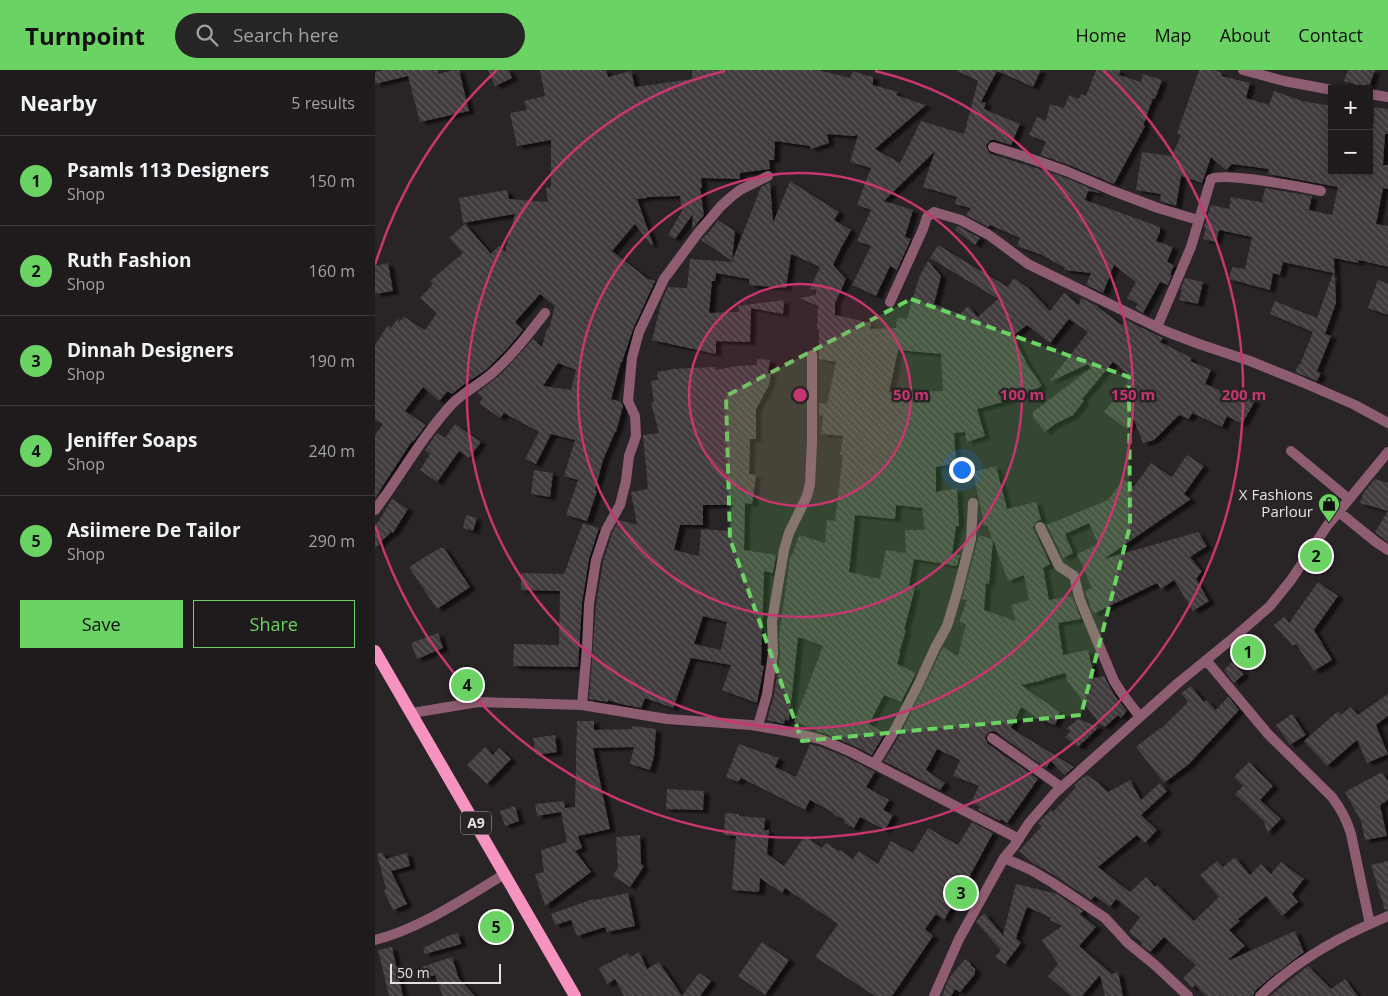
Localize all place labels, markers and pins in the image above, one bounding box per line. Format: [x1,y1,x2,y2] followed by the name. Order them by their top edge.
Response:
[791,386,809,404] centre of rings
[1239,484,1313,521] place label: X Fashions Parlour
[1317,492,1341,523] shop icon: X Fashions Parlour
[1300,537,1332,575] pin: 2
[1232,633,1264,671] pin: 1
[451,666,483,704] pin: 4
[945,874,977,912] pin: 3
[480,908,512,946] pin: 5

